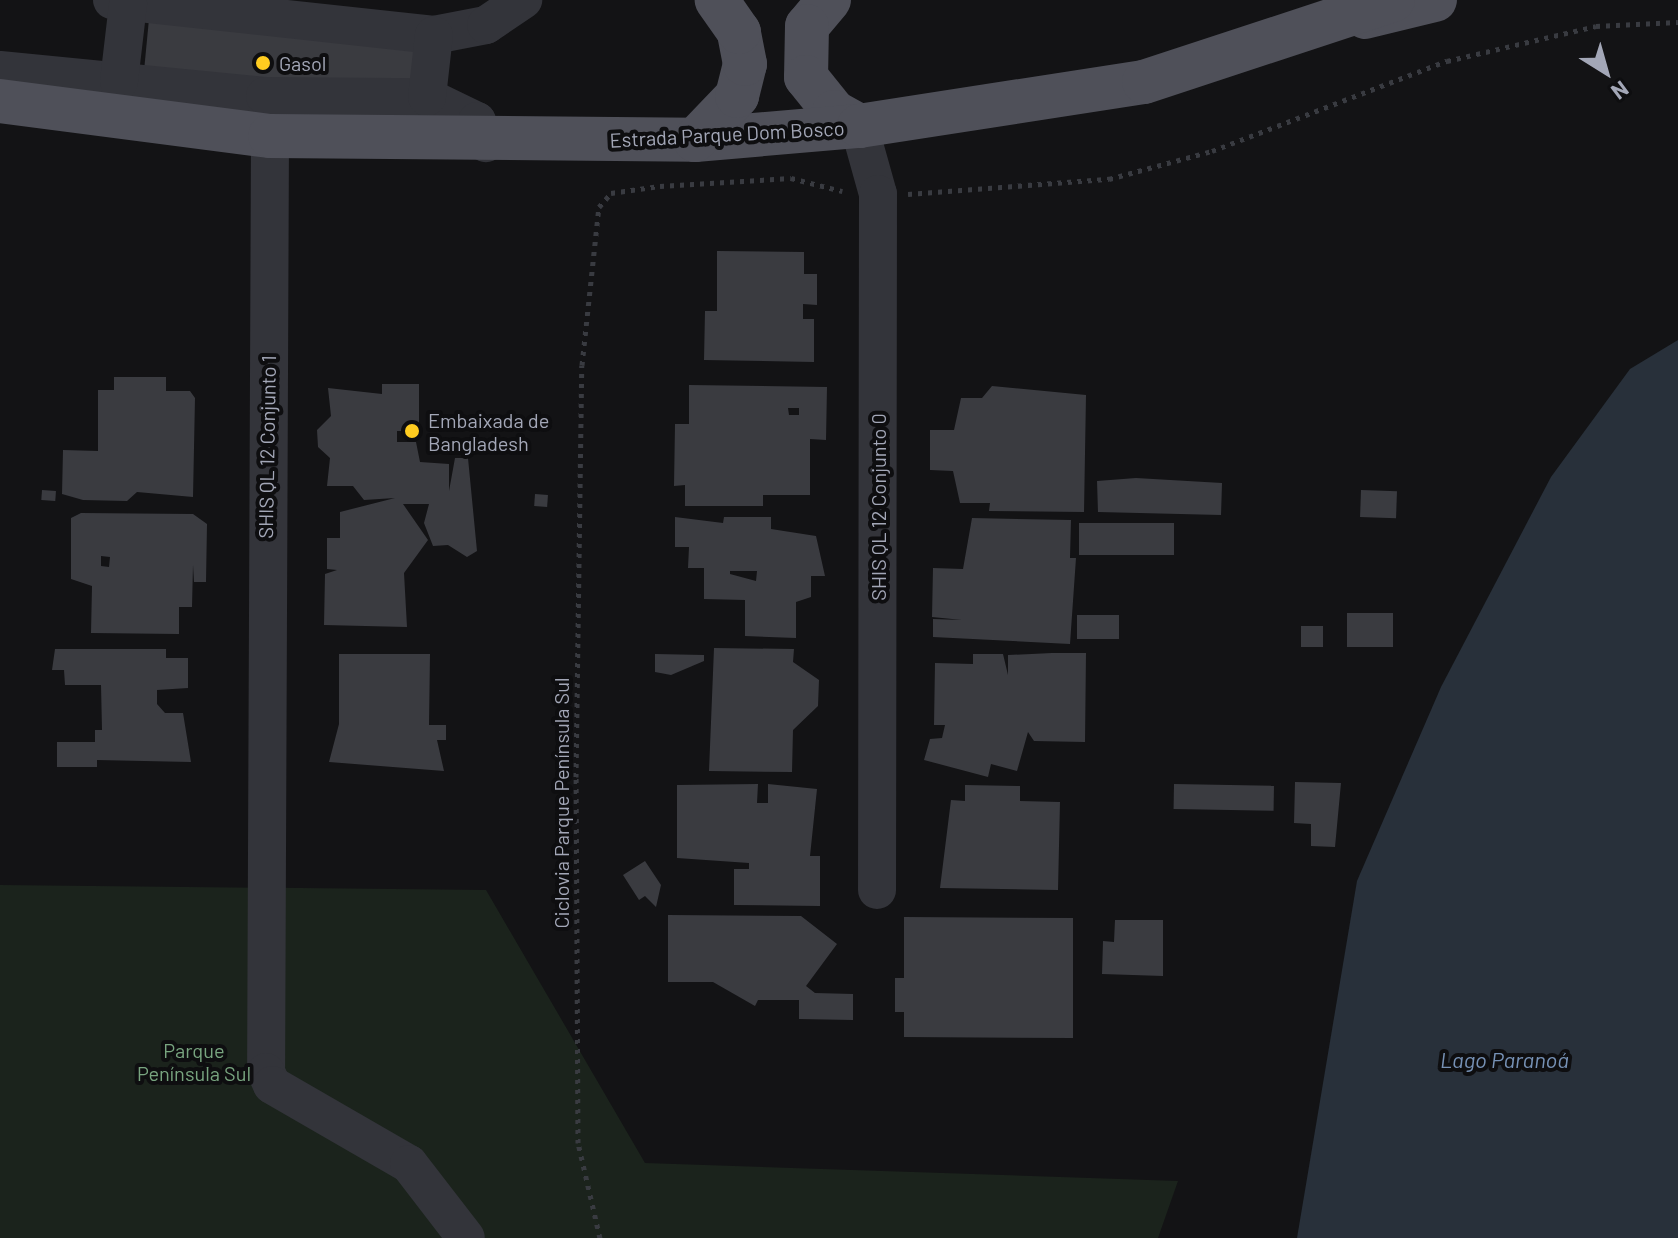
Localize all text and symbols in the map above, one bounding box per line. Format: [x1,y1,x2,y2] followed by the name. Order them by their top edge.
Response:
[1566,32,1646,112] north arrow
[279,51,326,75] place label: Gasol
[254,54,272,72] marker: Gasol
[1607,76,1634,106] text: N
[609,116,845,152] street label: Estrada Parque Dom Bosco
[253,355,281,539] street label: SHIS QL 12 Conjunto 1
[428,408,549,455] place label: Embaixada de Bangladesh
[866,413,890,601] street label: SHIS QL 12 Conjunto 0
[403,422,421,440] marker: Embaixada de Bangladesh
[549,677,573,929] street label: Ciclovia Parque Península Sul
[137,1039,251,1086] park label: Parque Península Sul
[1440,1047,1568,1073] water label: Lago Paranoá

